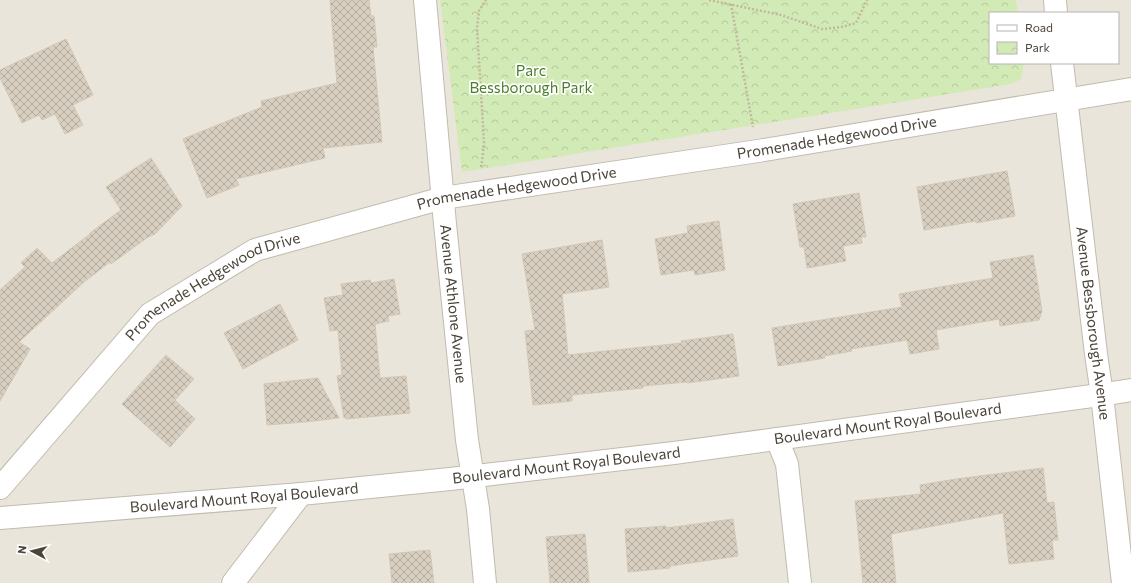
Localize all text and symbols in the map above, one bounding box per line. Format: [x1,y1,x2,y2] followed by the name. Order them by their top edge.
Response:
[989,12,1119,64] legend
[1025,20,1053,34] text: Road
[1025,40,1051,54] text: Park
[469,61,593,96] park label: Parc Bessborough Park
[735,111,938,162] street label: Promenade Hedgewood Drive
[414,162,618,213] street label: Promenade Hedgewood Drive
[437,223,471,384] street label: Avenue Athlone Avenue
[1073,225,1115,421] street label: Avenue Bessborough Avenue
[121,228,302,344] street label: Promenade Hedgewood Drive
[773,398,1003,447] street label: Boulevard Mount Royal Boulevard
[451,442,682,487] street label: Boulevard Mount Royal Boulevard
[129,478,359,516] street label: Boulevard Mount Royal Boulevard
[12,531,52,571] north arrow
[15,545,29,555] text: N

